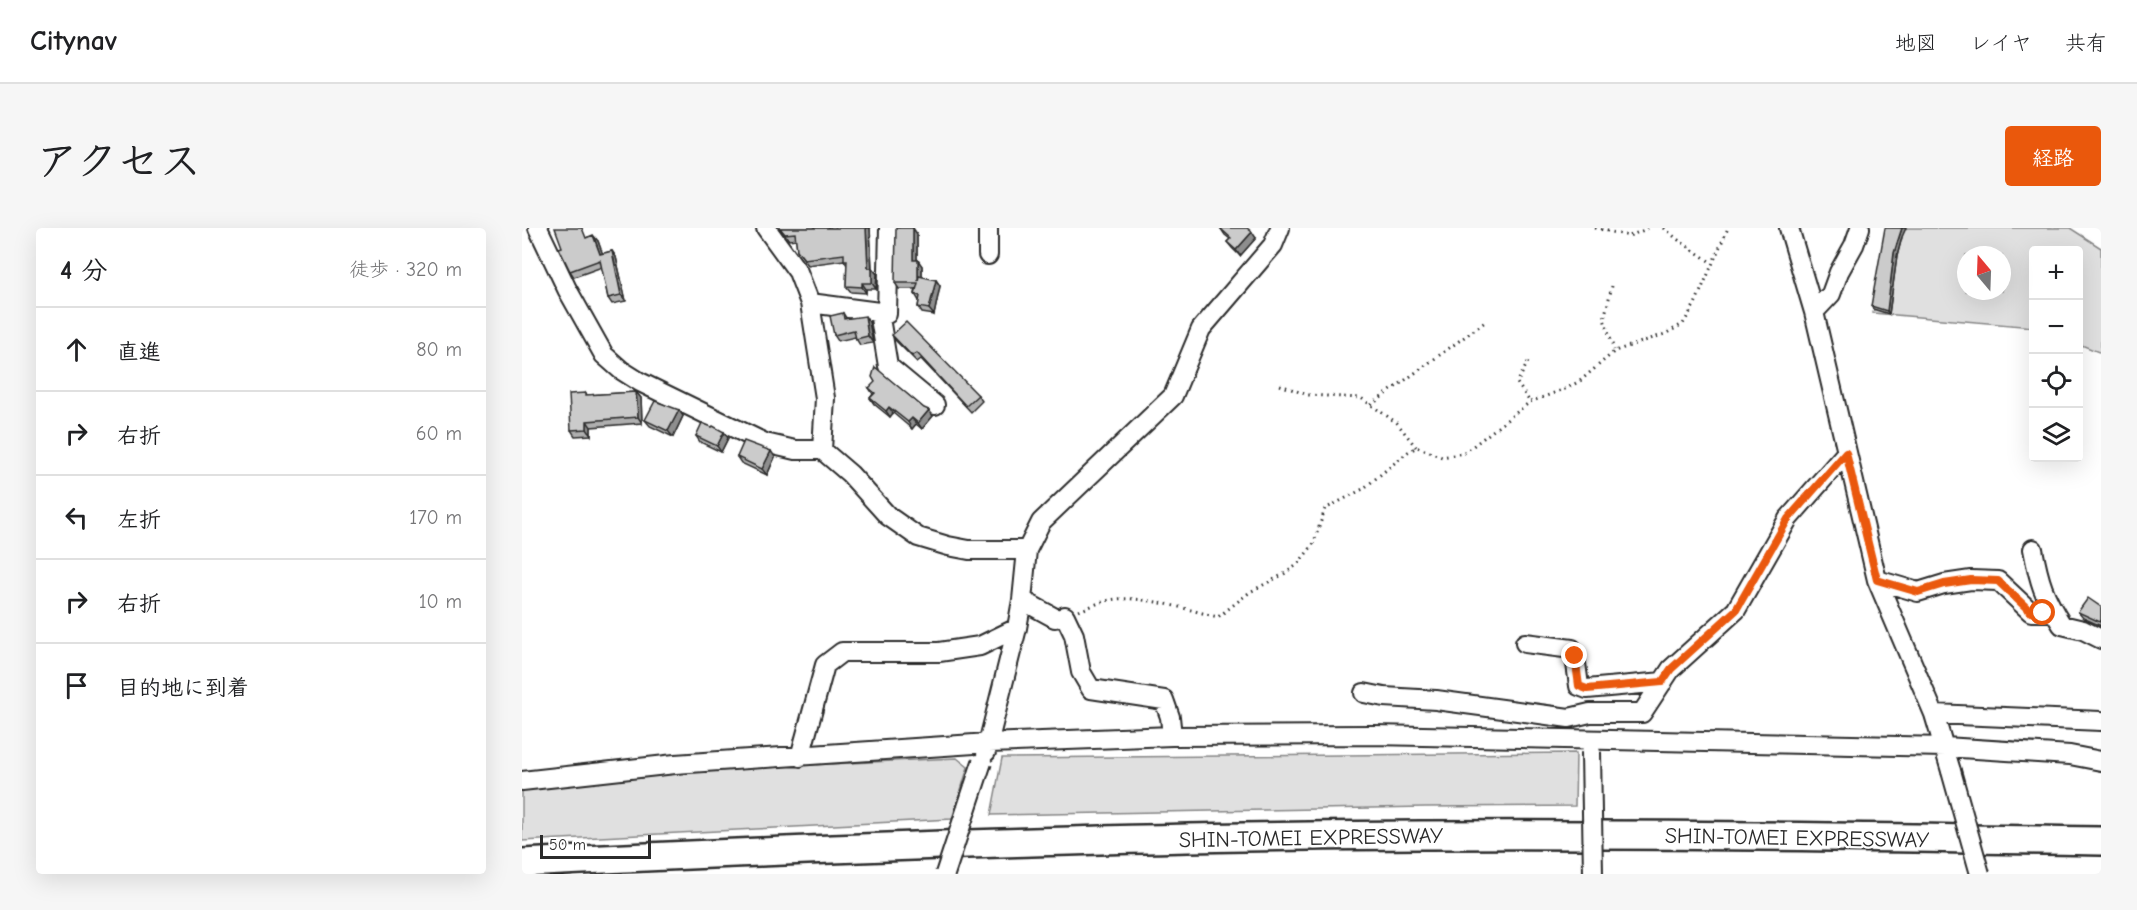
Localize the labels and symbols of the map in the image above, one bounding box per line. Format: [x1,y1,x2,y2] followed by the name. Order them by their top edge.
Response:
[1957,246,2011,300] north arrow
[2029,599,2055,625] route start
[1561,642,1587,668] route end
[1179,823,1443,853] street label: SHIN-TOMEI EXPRESSWAY
[1665,823,1929,853] street label: SHIN-TOMEI EXPRESSWAY
[540,832,651,860] scale bar

